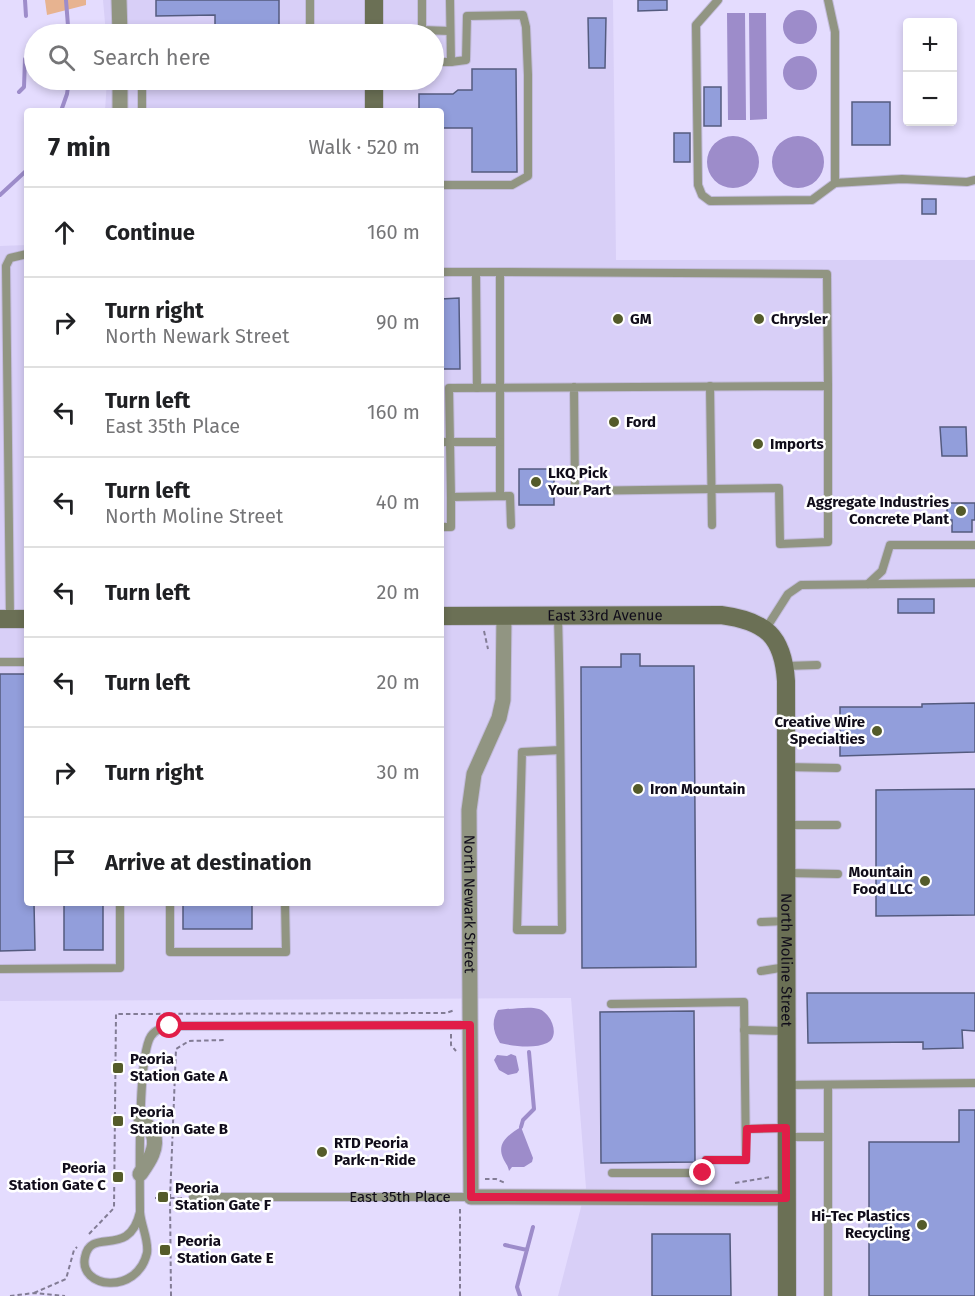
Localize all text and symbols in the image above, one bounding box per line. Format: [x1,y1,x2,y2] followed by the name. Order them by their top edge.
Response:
[903,18,957,126] map controls
[903,18,957,72] button: +
[24,24,444,90] search box
[45,41,78,74] icon: search
[93,44,211,71] text: Search here
[903,72,957,126] button: −
[48,132,111,163] text: 7 min
[309,135,420,159] text: Walk · 520 m
[48,216,81,249] icon: ahead
[105,219,195,246] text: Continue
[367,220,420,244] text: 160 m
[105,297,204,324] text: Turn right
[48,306,81,339] icon: right
[376,310,420,334] text: 90 m
[630,310,652,328] place label: GM
[771,310,829,328] place label: Chrysler
[611,312,625,326] marker: GM
[752,312,766,326] marker: Chrysler
[105,324,289,348] text: North Newark Street
[105,387,190,414] text: Turn left
[48,396,81,429] icon: left
[367,400,420,424] text: 160 m
[626,413,656,431] place label: Ford
[105,414,240,438] text: East 35th Place
[607,415,621,429] marker: Ford
[770,435,824,453] place label: Imports
[751,437,765,451] marker: Imports
[547,464,611,499] place label: LKQ Pick Your Part
[529,475,543,489] marker: LKQ Pick Your Part
[105,477,190,504] text: Turn left
[48,486,81,519] icon: left
[376,490,420,514] text: 40 m
[806,493,949,528] place label: Aggregate Industries Concrete Plant
[105,504,283,528] text: North Moline Street
[954,504,968,518] marker: Aggregate Industries Concrete Plant
[48,576,81,609] icon: left
[105,579,190,606] text: Turn left
[377,580,420,604] text: 20 m
[547,606,663,625] street label: East 33rd Avenue
[48,666,81,699] icon: left
[105,669,190,696] text: Turn left
[377,670,420,694] text: 20 m
[774,713,865,748] place label: Creative Wire Specialties
[870,724,884,738] marker: Creative Wire Specialties
[48,756,81,789] icon: right
[105,759,204,786] text: Turn right
[376,760,420,784] text: 30 m
[650,780,745,798] place label: Iron Mountain
[631,782,645,796] marker: Iron Mountain
[460,835,479,974] street label: North Newark Street
[48,846,81,879] icon: arrive
[105,849,312,876] text: Arrive at destination
[848,863,913,898] place label: Mountain Food LLC
[918,874,932,888] marker: Mountain Food LLC
[777,893,796,1027] street label: North Moline Street
[156,1012,182,1038] route start
[130,1050,229,1085] place label: Peoria Station Gate A
[111,1061,125,1075] marker: Peoria Station Gate A
[130,1103,228,1138] place label: Peoria Station Gate B
[111,1114,125,1128] marker: Peoria Station Gate B
[334,1134,416,1169] place label: RTD Peoria Park-n-Ride
[315,1145,329,1159] marker: RTD Peoria Park-n-Ride
[9,1159,106,1194] place label: Peoria Station Gate C
[689,1159,715,1185] route end
[111,1170,125,1184] marker: Peoria Station Gate C
[175,1179,272,1214] place label: Peoria Station Gate F
[349,1188,451,1206] street label: East 35th Place
[156,1190,170,1204] marker: Peoria Station Gate F
[811,1207,911,1242] place label: Hi-Tec Plastics Recycling
[915,1218,929,1232] marker: Hi-Tec Plastics Recycling
[177,1232,274,1267] place label: Peoria Station Gate E
[158,1243,172,1257] marker: Peoria Station Gate E

